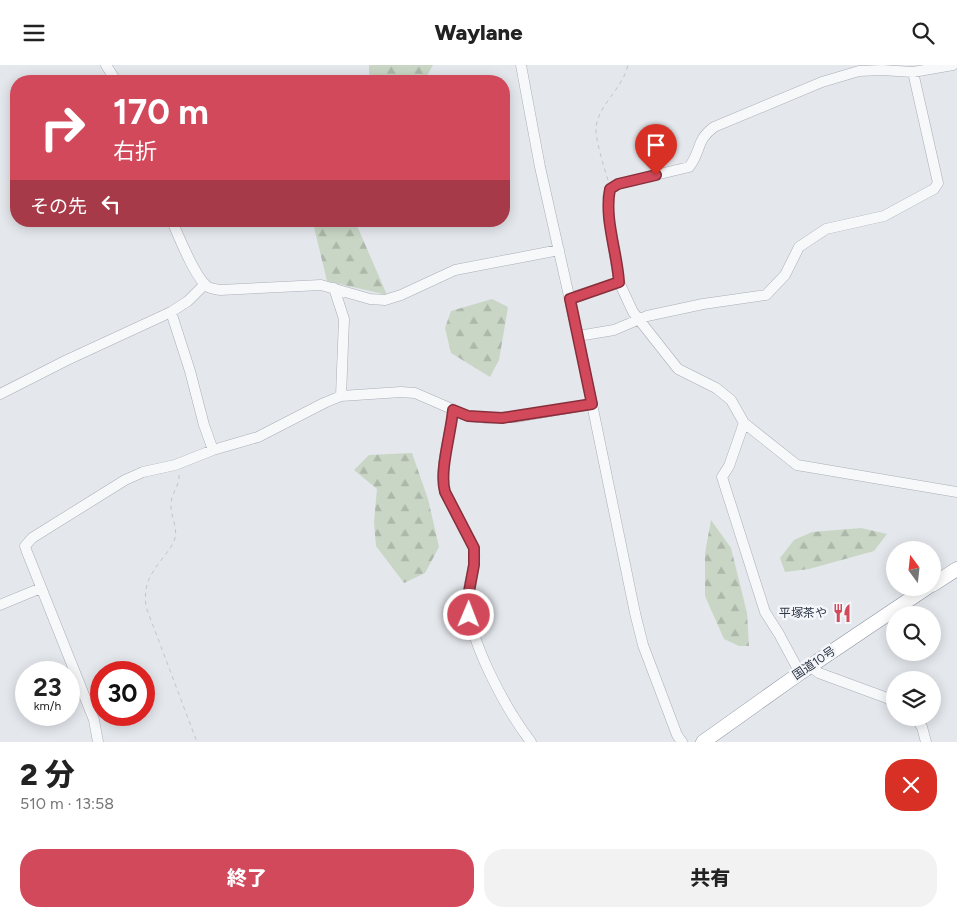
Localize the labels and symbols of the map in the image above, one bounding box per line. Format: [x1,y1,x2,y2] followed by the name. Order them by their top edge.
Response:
[635,124,677,175] pin
[886,541,941,596] north arrow
[442,588,494,640] position arrow
[831,602,853,624] restaurant icon: 平塚茶や
[779,606,827,620] place label: 平塚茶や
[790,644,838,682] street label: 国道10号
[90,661,155,726] speed limit sign: 30

